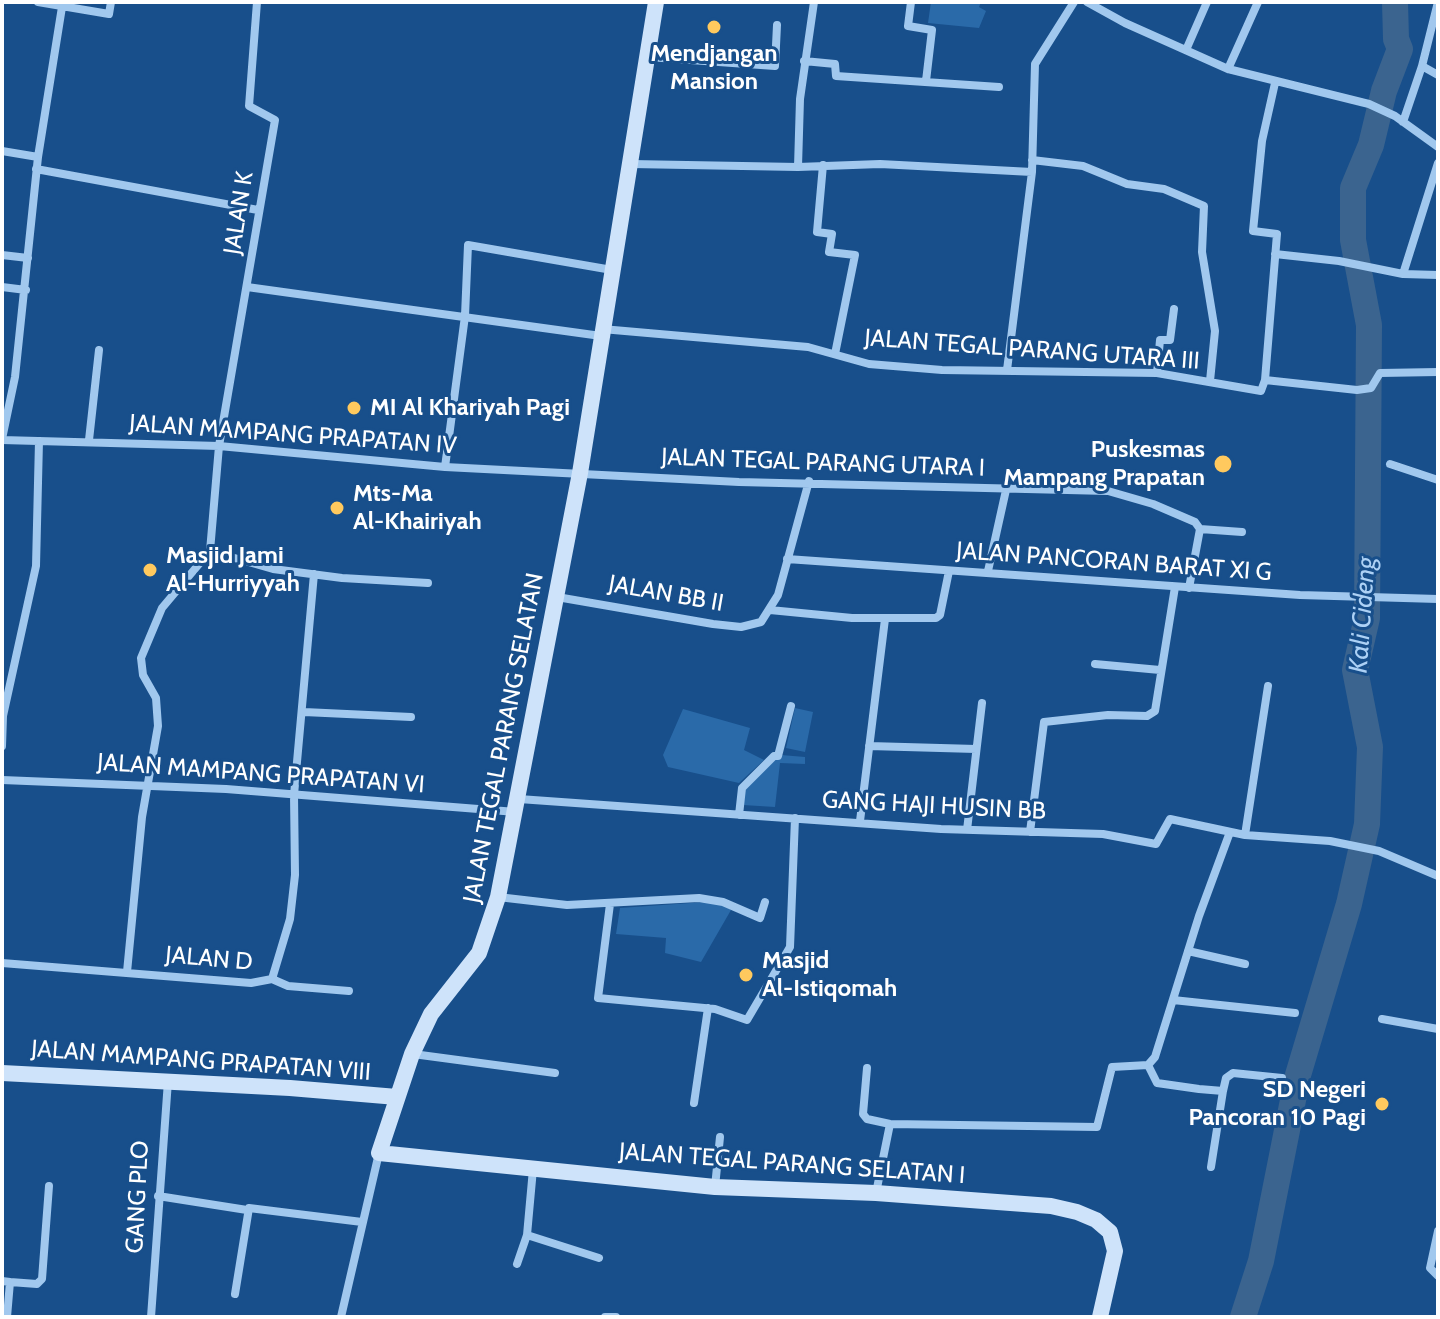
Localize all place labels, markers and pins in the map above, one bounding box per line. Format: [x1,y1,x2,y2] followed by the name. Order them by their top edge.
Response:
[705,18,723,36] marker: Mendjangan Mansion
[650,40,778,96] place label: Mendjangan Mansion
[370,394,570,422] place label: MI Al Khariyah Pagi
[345,399,363,417] marker: MI Al Khariyah Pagi
[1003,436,1205,492] place label: Puskesmas Mampang Prapatan
[1212,453,1234,475] marker: Puskesmas Mampang Prapatan
[353,480,482,536] place label: Mts-Ma Al-Khairiyah
[328,499,346,517] marker: Mts-Ma Al-Khairiyah
[166,542,300,598] place label: Masjid Jami Al-Hurriyyah
[141,561,159,579] marker: Masjid Jami Al-Hurriyyah
[762,947,897,1003] place label: Masjid Al-Istiqomah
[737,966,755,984] marker: Masjid Al-Istiqomah
[1188,1076,1366,1132] place label: SD Negeri Pancoran 10 Pagi
[1373,1095,1391,1113] marker: SD Negeri Pancoran 10 Pagi

